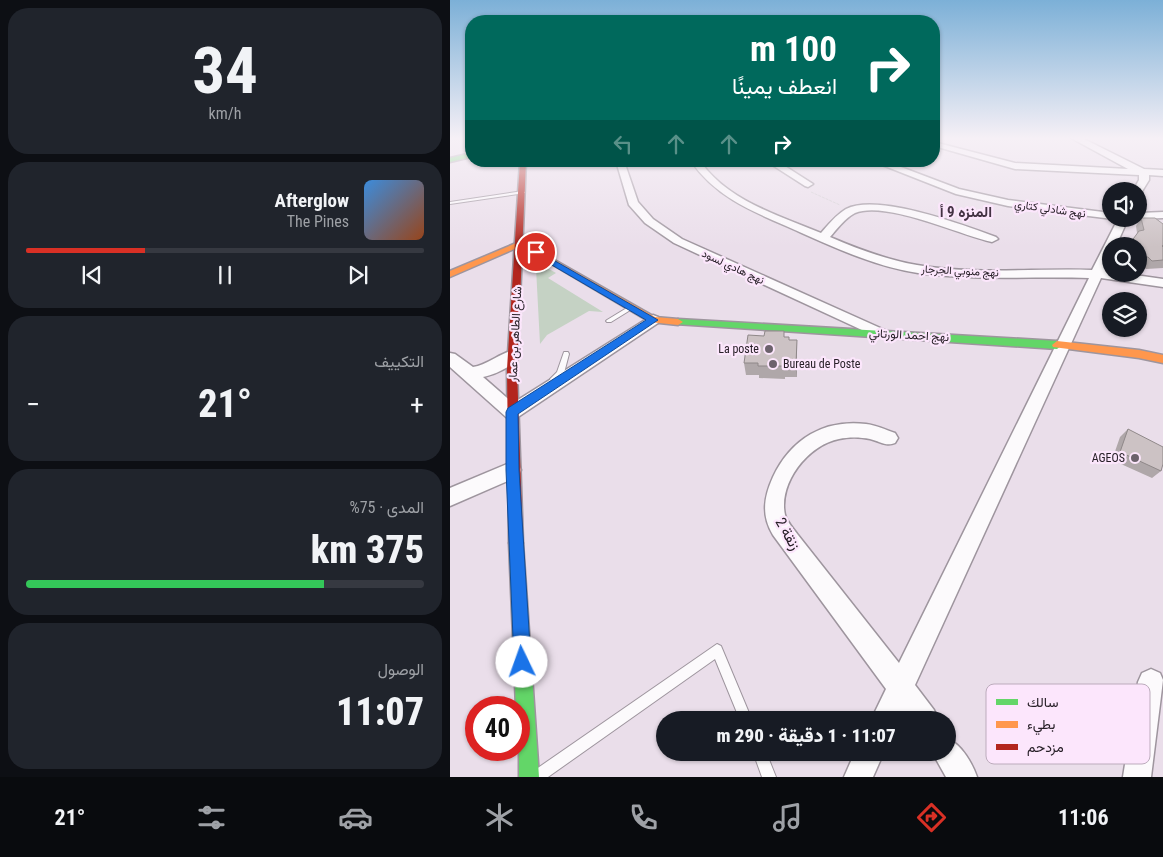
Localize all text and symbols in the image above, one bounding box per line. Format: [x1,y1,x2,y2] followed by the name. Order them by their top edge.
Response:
[750,29,837,70] text: 100 m
[192,33,258,109] text: 34
[855,35,920,100] icon: right
[732,74,837,99] text: انعطف يمينًا
[209,104,241,123] text: km/h
[609,130,637,158] icon: left
[662,130,690,158] icon: ahead
[715,130,743,158] icon: ahead
[768,130,796,158] icon: right
[1102,182,1147,337] map controls
[1102,182,1147,227] button: sound
[275,189,349,212] text: Afterglow
[1013,198,1086,223] street label: نهج شادلي كتاري
[940,203,992,221] district label: المنزه 9 أ
[287,212,349,231] text: The Pines
[515,231,557,273] pin
[1102,237,1147,282] button: search
[522,238,550,266] icon: arrive
[698,247,766,290] street label: نهج هادي لسود
[78,261,106,289] icon: previous
[211,261,239,289] icon: pause
[344,261,372,289] icon: next
[920,262,999,283] street label: نهج منوبي الجرجار
[505,286,526,383] street label: شارع الطاهر بن عمار
[1102,292,1147,337] button: layers
[868,326,950,347] street label: نهج احمد الورتاني
[718,342,759,356] place label: La poste
[763,343,775,355] marker: La poste
[374,352,424,371] text: التكييف
[783,357,861,371] place label: Bureau de Poste
[767,358,779,370] marker: Bureau de Poste
[198,382,252,426] text: 21°
[26,388,40,421] text: −
[410,388,424,421] text: +
[1092,451,1125,465] place label: AGEOS
[1129,452,1141,464] marker: AGEOS
[350,498,424,517] text: المدى · 75%
[772,515,804,553] street label: زنقة 2
[311,528,424,572] text: 375 km
[495,635,547,687] position arrow
[378,660,424,679] text: الوصول
[986,684,1150,764] legend
[336,690,424,734] text: 11:07
[1027,694,1058,710] text: سالك
[465,696,530,761] speed limit sign: 40
[1027,716,1055,736] text: بطيء
[716,724,896,747] text: 11:07 · 1 دقيقة · 290 m
[1027,739,1064,756] text: مزدحم
[194,800,229,835] icon: filters
[338,800,373,835] icon: car
[482,800,517,835] icon: climate
[626,800,661,835] icon: phone
[770,800,805,835] icon: music
[914,800,949,835] icon: directions
[55,805,85,830] text: 21°
[1058,805,1109,830] text: 11:06

